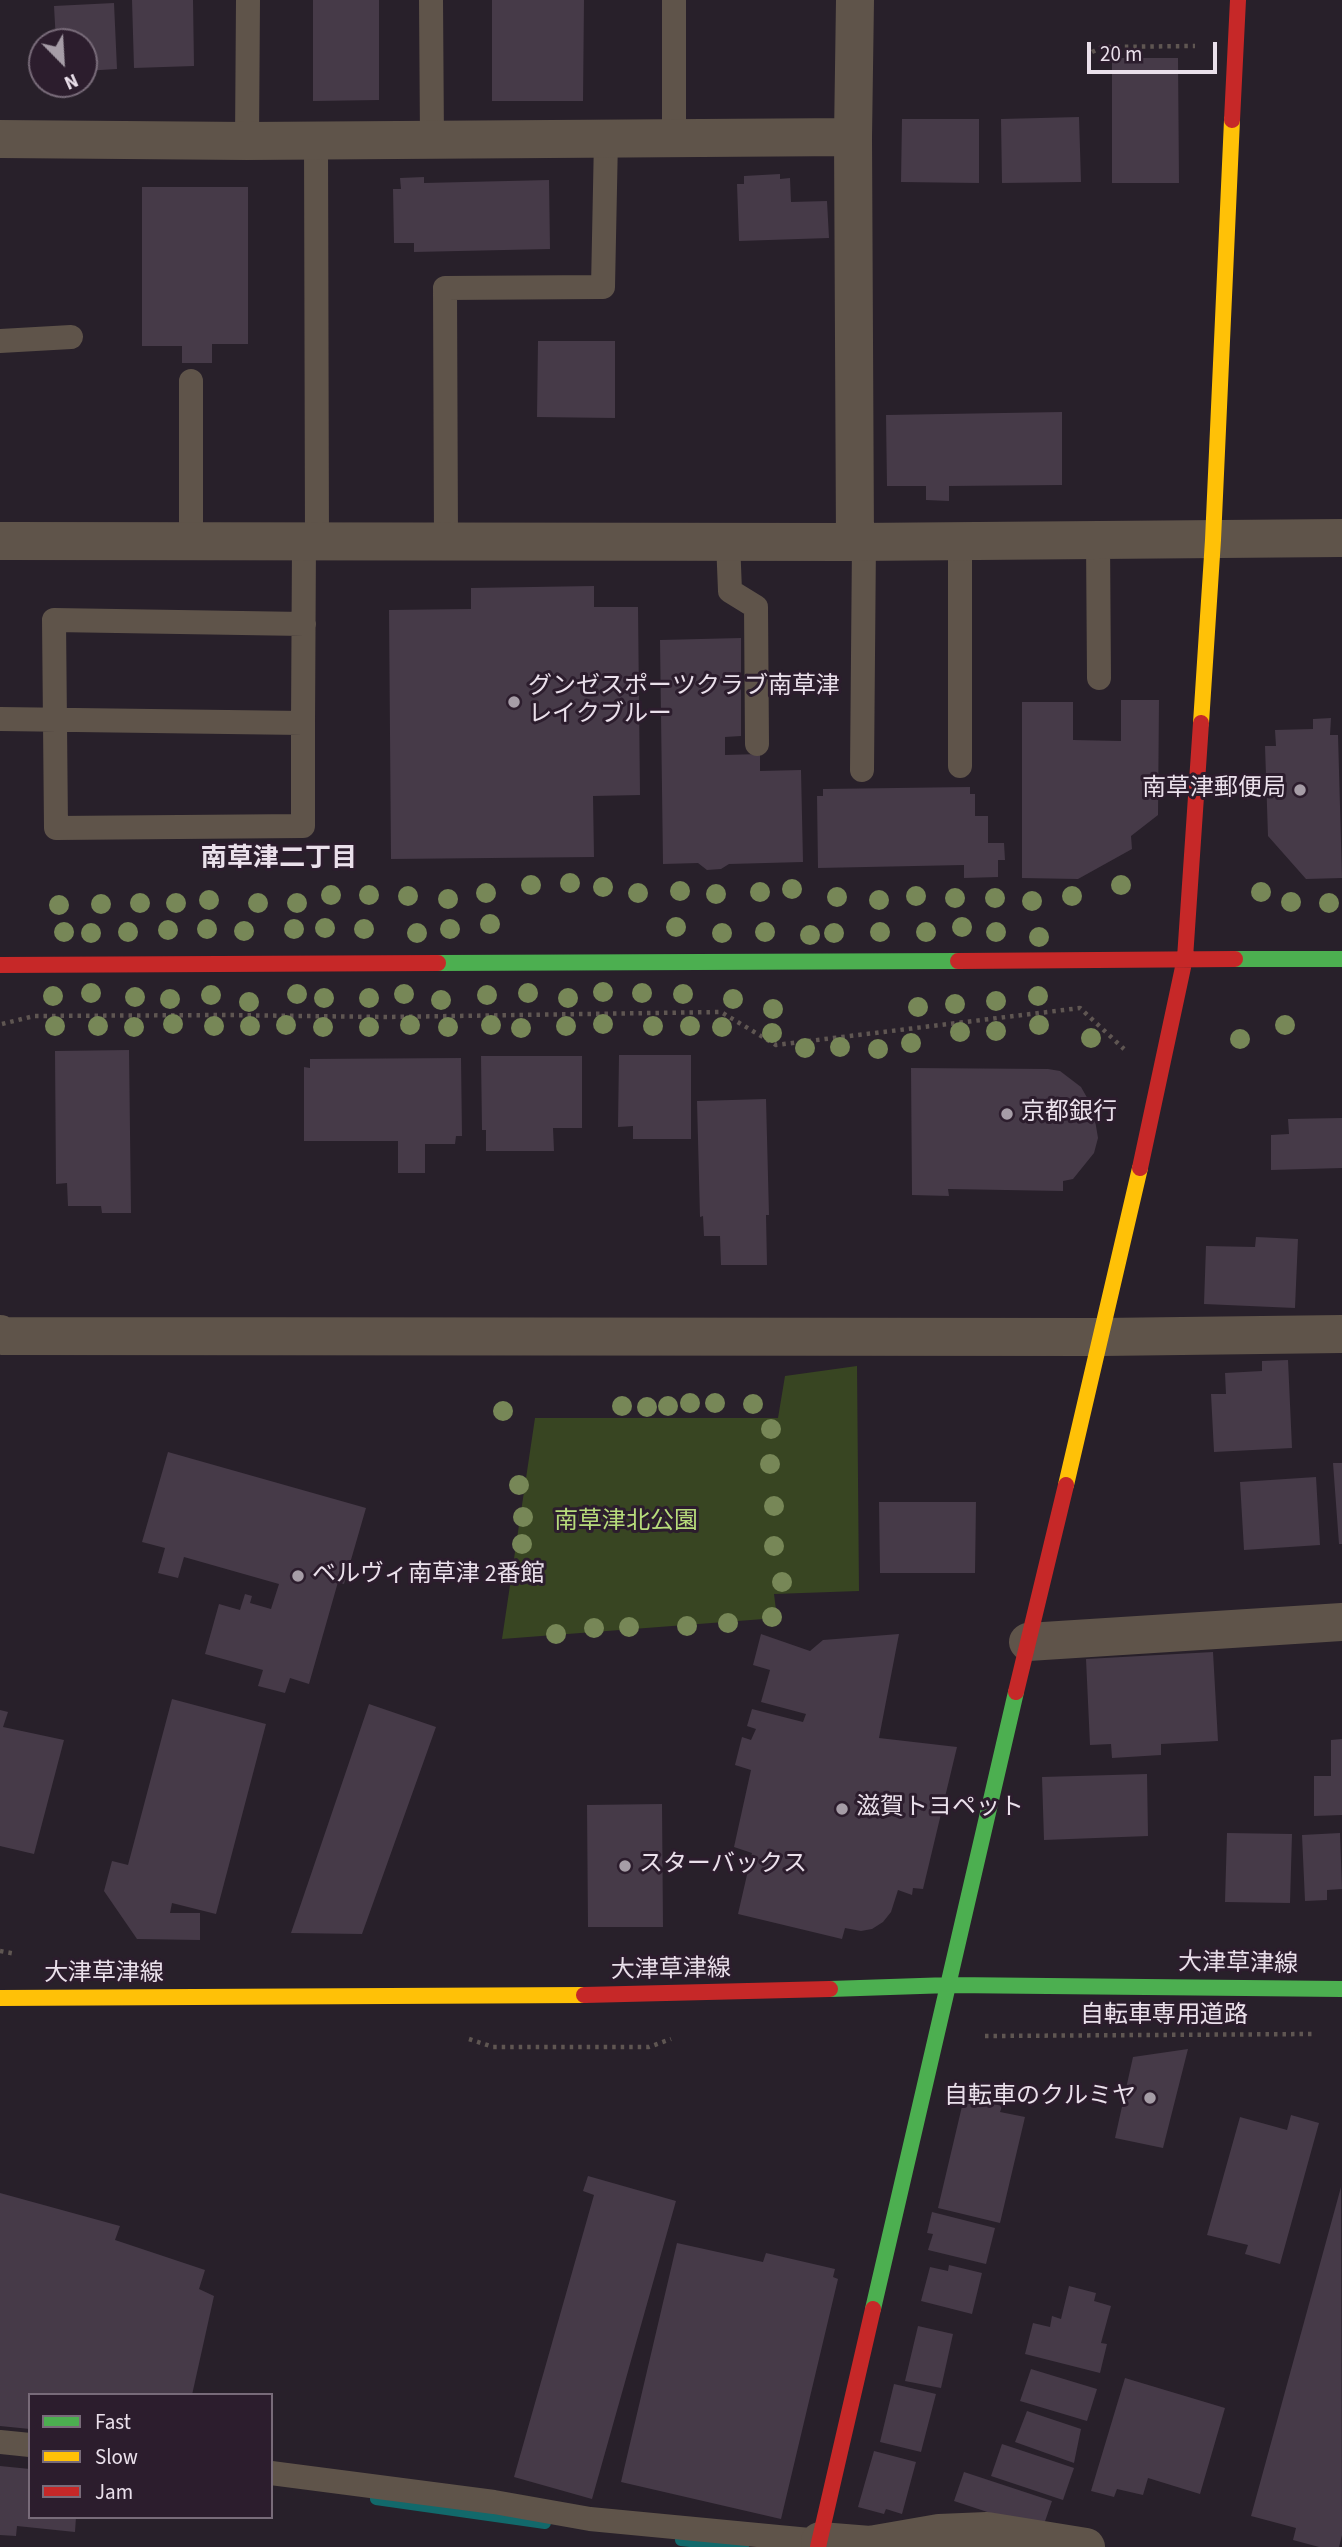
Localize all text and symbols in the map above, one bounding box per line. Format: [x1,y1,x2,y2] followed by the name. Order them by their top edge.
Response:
[28,28,98,98] north arrow
[1090,28,1220,72] scale bar
[1100,39,1142,69] text: 20 m
[60,66,82,96] text: N
[528,674,840,730] place label: グンゼスポーツクラブ南草津 レイクブルー
[506,694,522,710] marker: グンゼスポーツクラブ南草津 レイクブルー
[1142,776,1286,804] place label: 南草津郵便局
[1292,782,1308,798] marker: 南草津郵便局
[201,844,357,876] district label: 南草津二丁目
[1021,1100,1117,1128] place label: 京都銀行
[999,1106,1015,1122] marker: 京都銀行
[554,1509,698,1537] park label: 南草津北公園
[312,1562,545,1590] place label: ベルヴィ南草津 2番館
[290,1568,306,1584] marker: ベルヴィ南草津 2番館
[856,1795,1024,1823] place label: 滋賀トヨペット
[834,1801,850,1817] marker: 滋賀トヨペット
[639,1852,807,1880] place label: スターバックス
[617,1858,633,1874] marker: スターバックス
[1178,1950,1298,1980] street label: 大津草津線
[611,1956,731,1986] street label: 大津草津線
[44,1961,164,1989] street label: 大津草津線
[1080,2003,1248,2031] street label: 自転車専用道路
[944,2084,1136,2112] place label: 自転車のクルミヤ
[1142,2090,1158,2106] marker: 自転車のクルミヤ
[28,2393,273,2519] legend
[95,2407,131,2437] text: Fast
[95,2442,138,2472] text: Slow
[95,2477,133,2507] text: Jam

